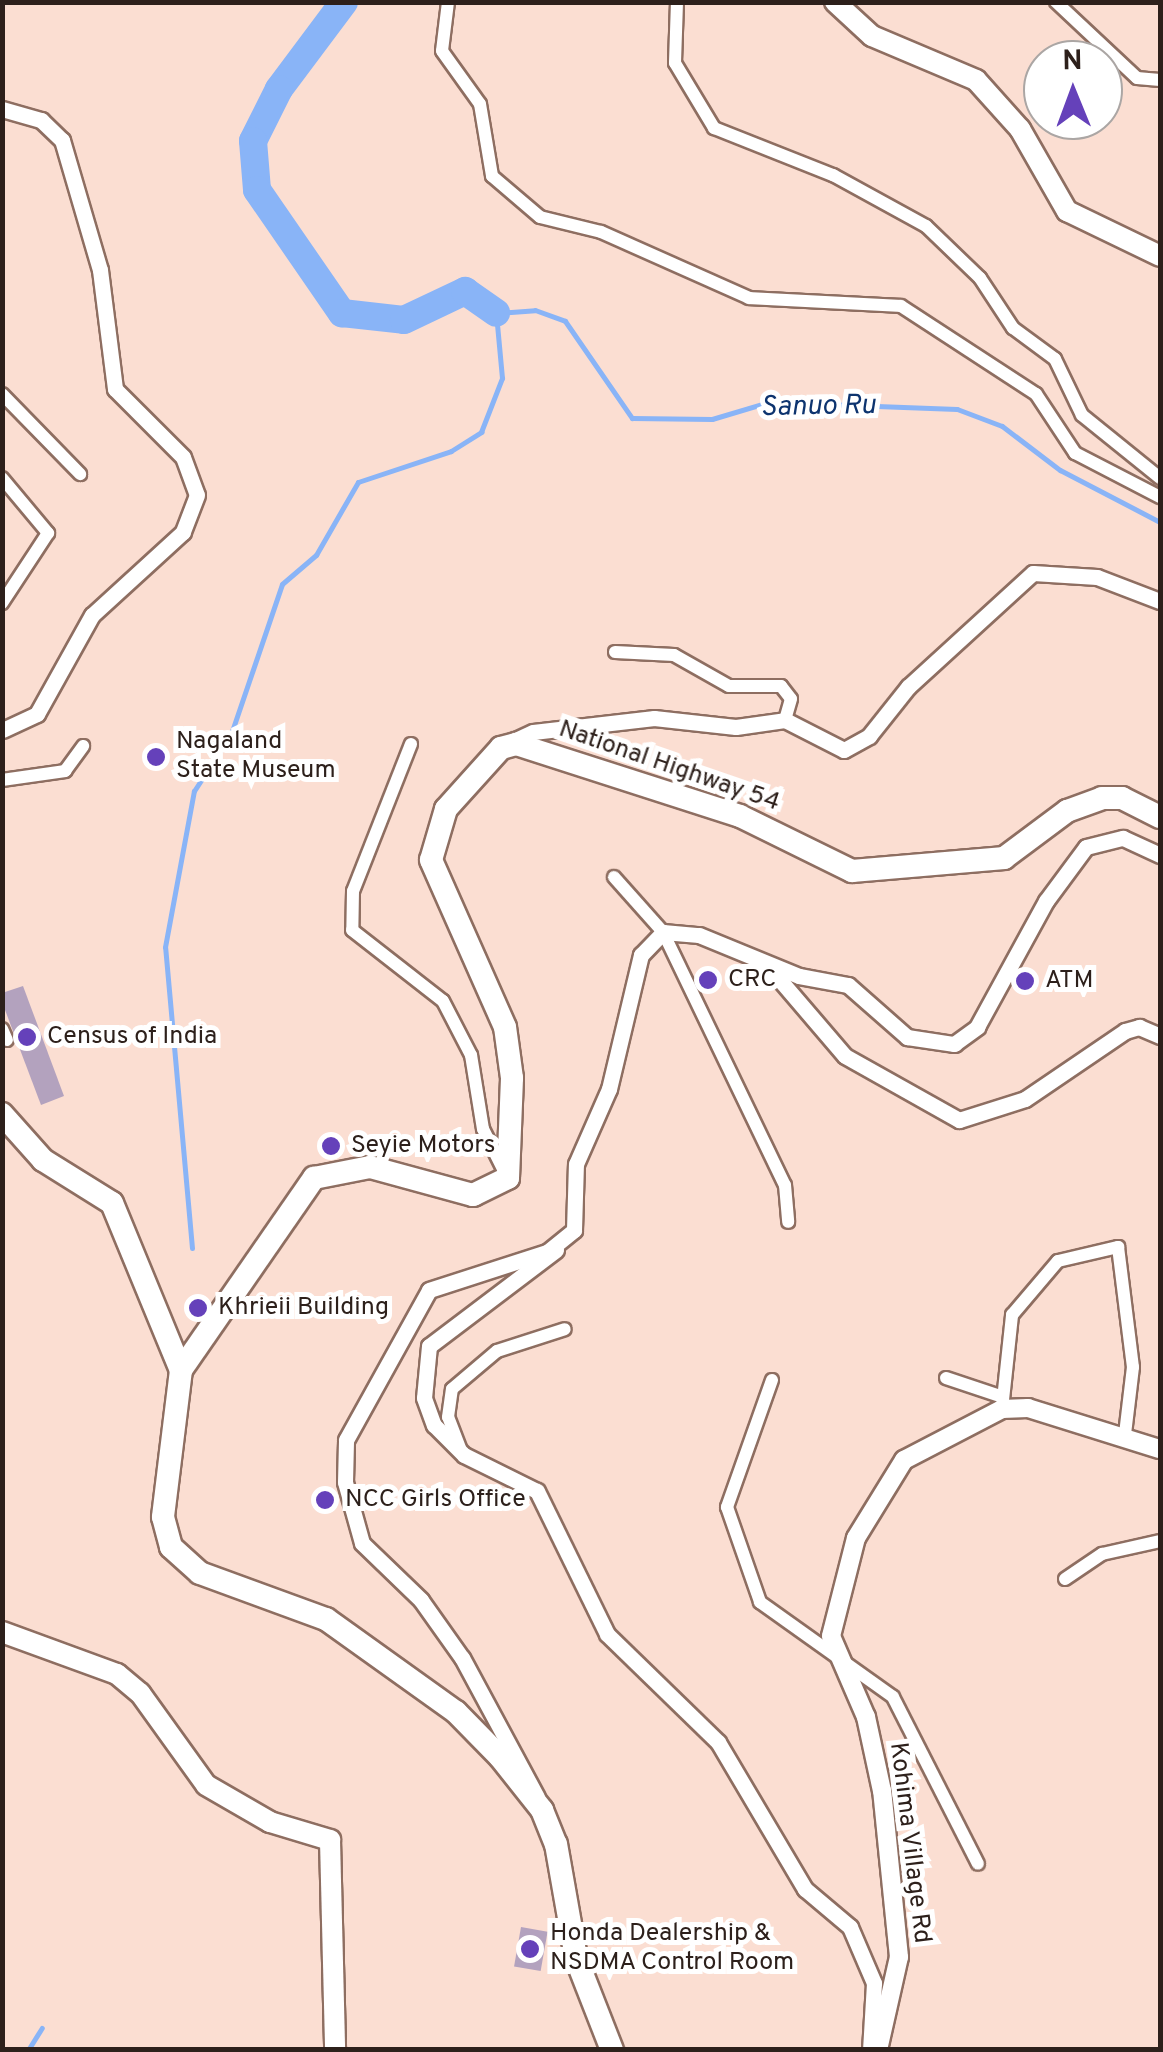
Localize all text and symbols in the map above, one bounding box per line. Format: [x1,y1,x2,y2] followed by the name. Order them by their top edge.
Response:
[1023,40,1123,140] north arrow
[1062,44,1083,80] text: N
[760,389,876,425] water label: Sanuo Ru
[555,715,783,819] street label: National Highway 54
[176,728,336,787] place label: Nagaland State Museum
[145,746,167,768] marker: Nagaland State Museum
[728,965,776,995] place label: CRC
[1045,966,1094,996] place label: ATM
[697,969,719,991] marker: CRC
[1014,970,1036,992] marker: ATM
[47,1022,217,1052] place label: Census of India
[16,1026,38,1048] marker: Census of India
[351,1131,495,1161] place label: Seyie Motors
[320,1135,342,1157] marker: Seyie Motors
[218,1293,389,1323] place label: Khrieii Building
[187,1297,209,1319] marker: Khrieii Building
[345,1485,526,1515] place label: NCC Girls Office
[314,1489,336,1511] marker: NCC Girls Office
[882,1740,936,1946] street label: Kohima Village Rd
[550,1920,795,1979] place label: Honda Dealership & NSDMA Control Room
[519,1938,541,1960] marker: Honda Dealership & NSDMA Control Room

